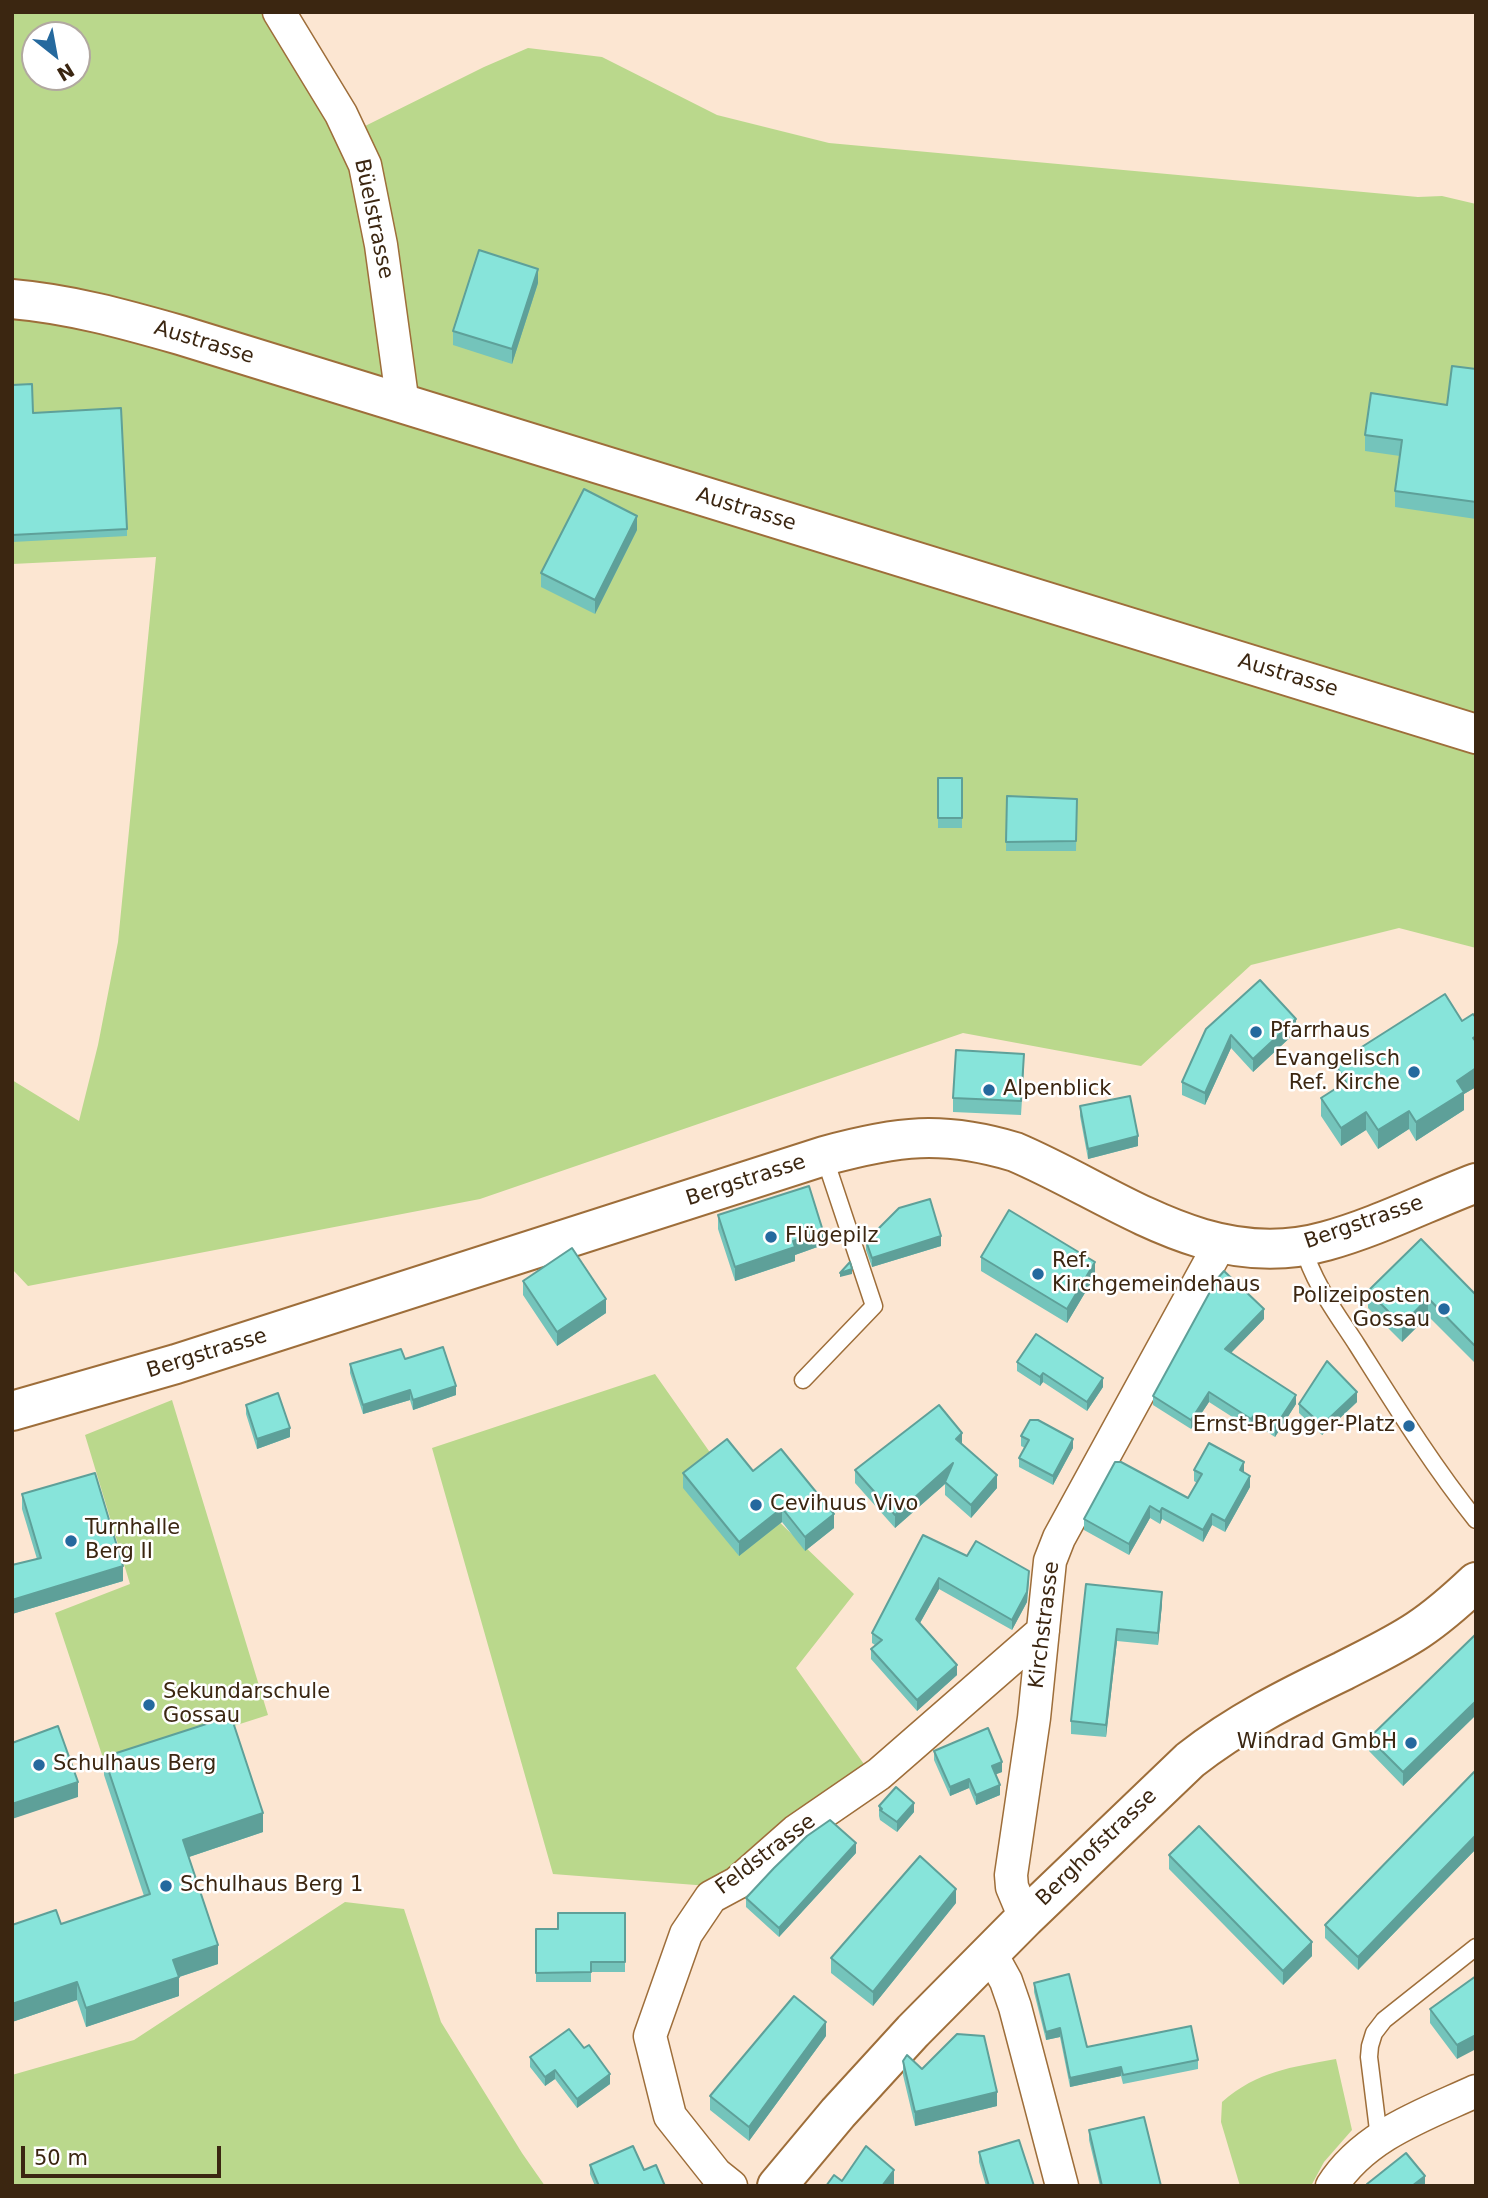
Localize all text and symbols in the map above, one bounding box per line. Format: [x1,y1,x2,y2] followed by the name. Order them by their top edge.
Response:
[21,21,91,91] north arrow
[53,59,78,86] text: N
[348,157,398,281] street label: Büelstrasse
[151,316,257,370] street label: Austrasse
[693,483,799,537] street label: Austrasse
[1235,649,1341,703] street label: Austrasse
[1270,1019,1370,1045] place label: Pfarrhaus
[1248,1024,1264,1040] marker: Pfarrhaus
[1274,1047,1400,1097] place label: Evangelisch Ref. Kirche
[1406,1064,1422,1080] marker: Evangelisch Ref. Kirche
[1003,1077,1111,1103] place label: Alpenblick
[981,1082,997,1098] marker: Alpenblick
[683,1150,809,1212] street label: Bergstrasse
[1301,1191,1427,1255] street label: Bergstrasse
[785,1224,878,1250] place label: Flügepilz
[763,1229,779,1245] marker: Flügepilz
[1052,1249,1260,1299] place label: Ref. Kirchgemeindehaus
[1030,1266,1046,1282] marker: Ref. Kirchgemeindehaus
[1292,1284,1430,1334] place label: Polizeiposten Gossau
[1436,1301,1452,1317] marker: Polizeiposten Gossau
[144,1324,270,1384] street label: Bergstrasse
[1193,1413,1395,1439] place label: Ernst-Brugger-Platz
[1401,1418,1417,1434] marker: Ernst-Brugger-Platz
[770,1492,918,1518] place label: Cevihuus Vivo
[748,1497,764,1513] marker: Cevihuus Vivo
[85,1516,180,1566] place label: Turnhalle Berg II
[63,1533,79,1549] marker: Turnhalle Berg II
[1025,1560,1065,1690] street label: Kirchstrasse
[163,1680,330,1730] place label: Sekundarschule Gossau
[141,1697,157,1713] marker: Sekundarschule Gossau
[1237,1730,1397,1756] place label: Windrad GmbH
[1403,1735,1419,1751] marker: Windrad GmbH
[53,1752,216,1778] place label: Schulhaus Berg
[31,1757,47,1773] marker: Schulhaus Berg
[1031,1784,1163,1912] street label: Berghofstrasse
[711,1809,821,1901] street label: Feldstrasse
[180,1873,363,1899] place label: Schulhaus Berg 1
[158,1878,174,1894] marker: Schulhaus Berg 1
[24,2132,224,2176] scale bar
[34,2146,88,2170] text: 50 m

